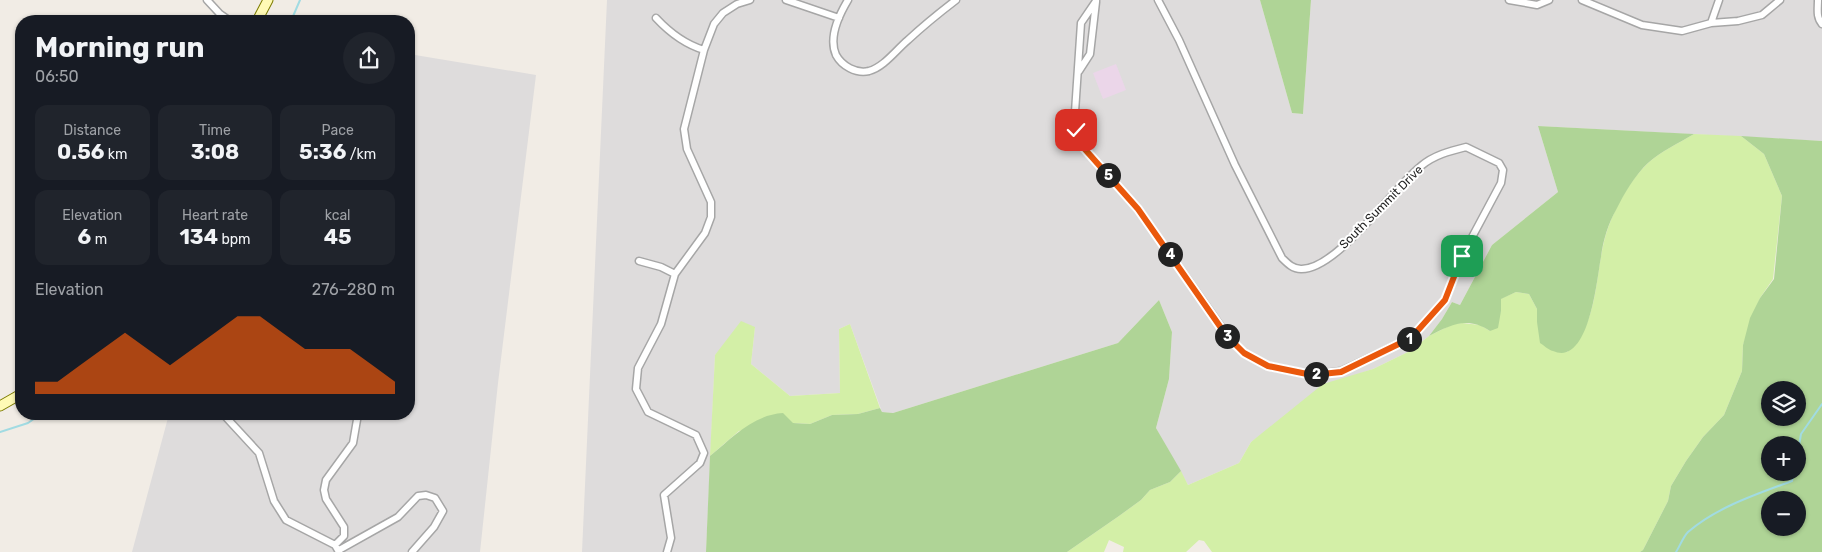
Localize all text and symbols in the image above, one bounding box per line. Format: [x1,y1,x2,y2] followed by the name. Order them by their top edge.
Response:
[35,31,204,64] text: Morning run
[343,32,395,84] button: share
[35,67,79,86] text: 06:50
[1055,109,1097,151] pin
[1062,116,1090,144] icon: check
[64,122,121,139] text: Distance
[199,122,231,139] text: Time
[322,122,354,139] text: Pace
[57,139,104,164] text: 0.56
[191,139,239,164] text: 3:08
[299,139,346,164] text: 5:36
[104,146,128,163] text: km
[346,146,376,163] text: /km
[1096,162,1120,188] pin: 5
[1336,162,1426,252] street label: South Summit Drive
[1104,167,1113,184] text: 5
[62,207,122,224] text: Elevation
[182,207,248,224] text: Heart rate
[325,207,351,224] text: kcal
[78,224,91,249] text: 6
[179,224,218,249] text: 134
[324,224,352,249] text: 45
[91,231,107,248] text: m
[218,231,251,248] text: bpm
[1441,235,1483,277] pin
[1158,242,1182,266] pin: 4
[1448,242,1476,270] icon: arrive
[1166,246,1175,263] text: 4
[35,280,104,299] text: Elevation
[312,280,395,299] text: 276–280 m
[1214,324,1240,348] pin: 3
[1396,326,1422,352] pin: 1
[1223,328,1232,345] text: 3
[1406,331,1413,348] text: 1
[1304,362,1328,386] pin: 2
[1312,366,1321,383] text: 2
[1761,381,1806,536] map controls
[1761,381,1806,426] button: layers
[1761,436,1806,481] button: +
[1761,491,1806,536] button: −

